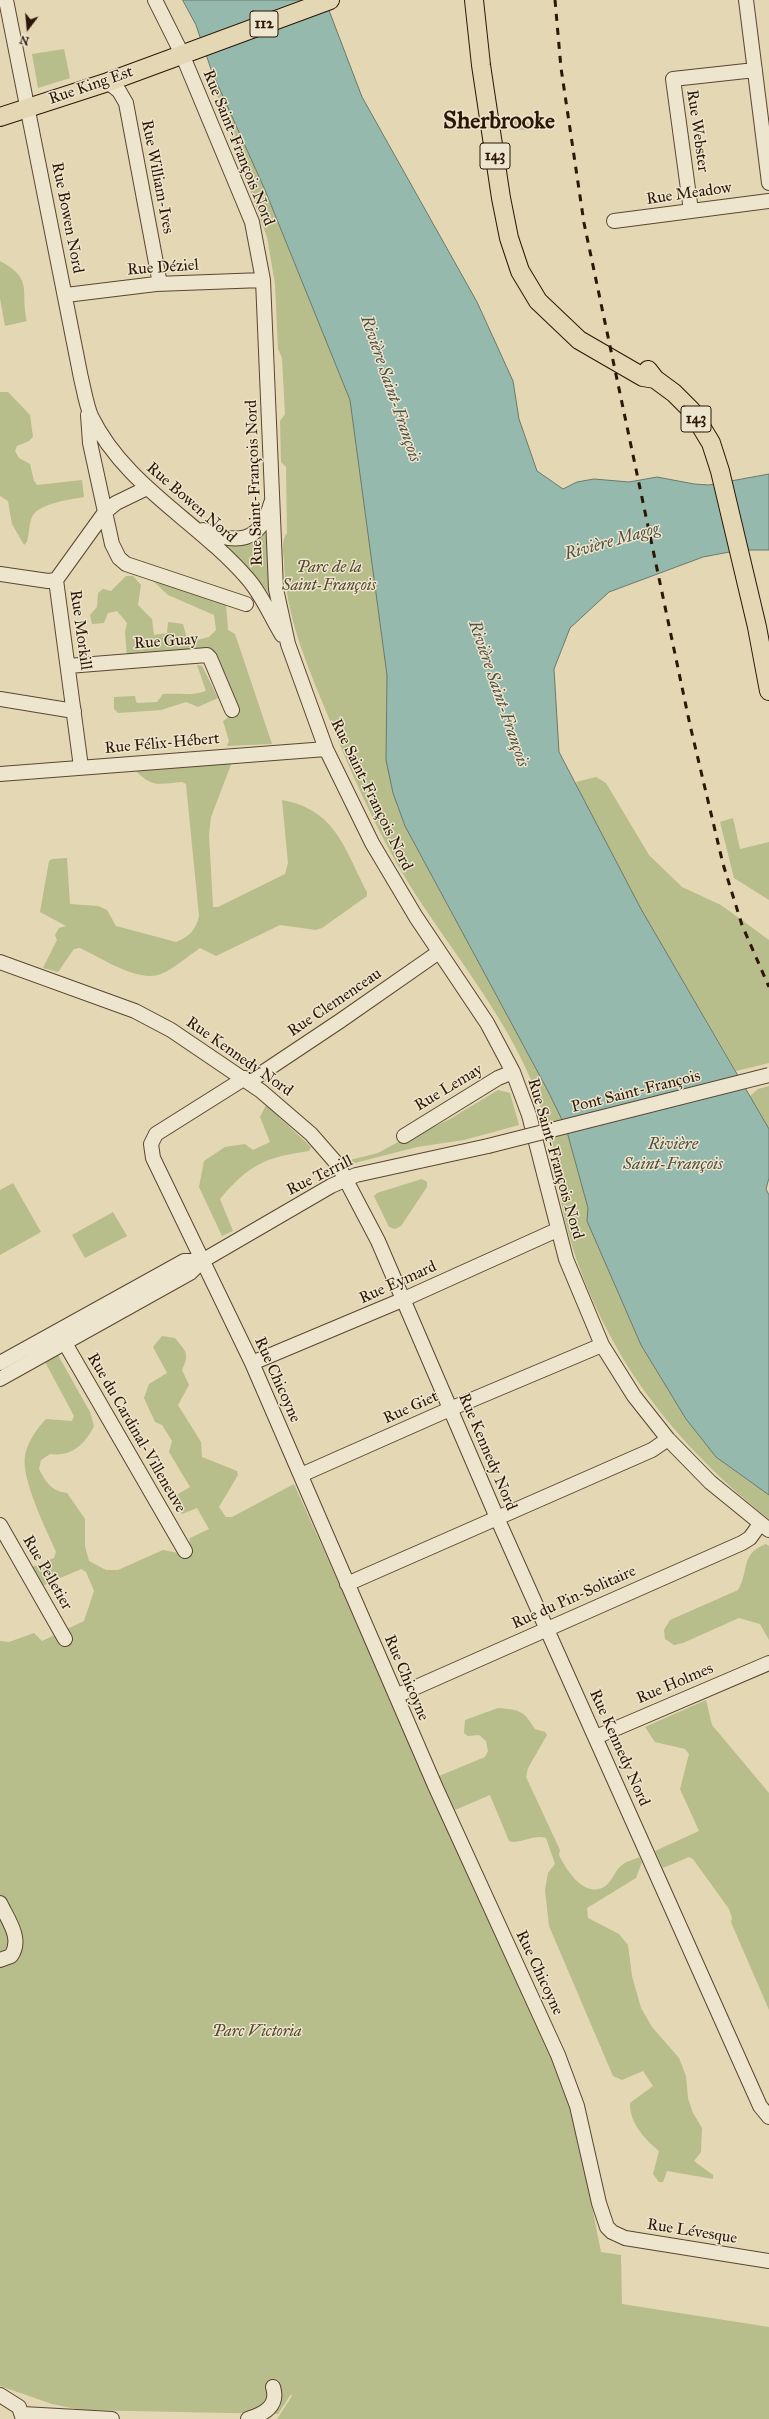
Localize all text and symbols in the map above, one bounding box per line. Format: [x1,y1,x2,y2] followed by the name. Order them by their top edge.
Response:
[8,8,48,48] north arrow
[250,11,278,37] road number: 112
[18,32,31,48] text: N
[46,63,136,109] street label: Rue King Est
[198,67,278,229] street label: Rue Saint-François Nord
[682,89,712,173] street label: Rue Webster
[443,108,555,136] district label: Sherbrooke
[137,118,177,236] street label: Rue William-Ives
[480,143,510,169] road number: 143
[47,161,87,275] street label: Rue Bowen Nord
[645,178,733,210] street label: Rue Meadow
[127,256,199,280] street label: Rue Déziel
[355,313,425,465] water label: Rivière Saint-François
[243,400,267,566] street label: Rue Saint-François Nord
[681,406,711,432] road number: 143
[142,459,240,547] street label: Rue Bowen Nord
[562,519,662,565] water label: Rivière Magog
[282,558,376,596] park label: Parc de la Saint-François
[65,589,95,671] street label: Rue Morkill
[463,618,533,770] water label: Rivière Saint-François
[133,630,199,654] street label: Rue Guay
[326,716,416,874] street label: Rue Saint-François Nord
[104,729,220,759] street label: Rue Félix-Hébert
[284,965,386,1041] street label: Rue Clemenceau
[182,1013,296,1101] street label: Rue Kennedy Nord
[412,1060,486,1116] street label: Rue Lemay
[569,1067,703,1117] street label: Pont Saint-François
[523,1076,587,1242] street label: Rue Saint-François Nord
[623,1135,723,1175] water label: Rivière Saint-François
[284,1152,356,1200] street label: Rue Terrill
[356,1257,440,1309] street label: Rue Eymard
[250,1334,304,1426] street label: Rue Chicoyne
[82,1350,190,1516] street label: Rue du Cardinal-Villeneuve
[381,1387,441,1429] street label: Rue Giet
[454,1390,520,1514] street label: Rue Kennedy Nord
[18,1532,76,1614] street label: Rue Pelletier
[509,1562,639,1634] street label: Rue du Pin-Solitaire
[379,1632,433,1724] street label: Rue Chicoyne
[634,1659,716,1709] street label: Rue Holmes
[585,1687,653,1809] street label: Rue Kennedy Nord
[511,1927,567,2019] street label: Rue Chicoyne
[212,2022,302,2042] park label: Parc Victoria
[646,2215,738,2249] street label: Rue Lévesque

